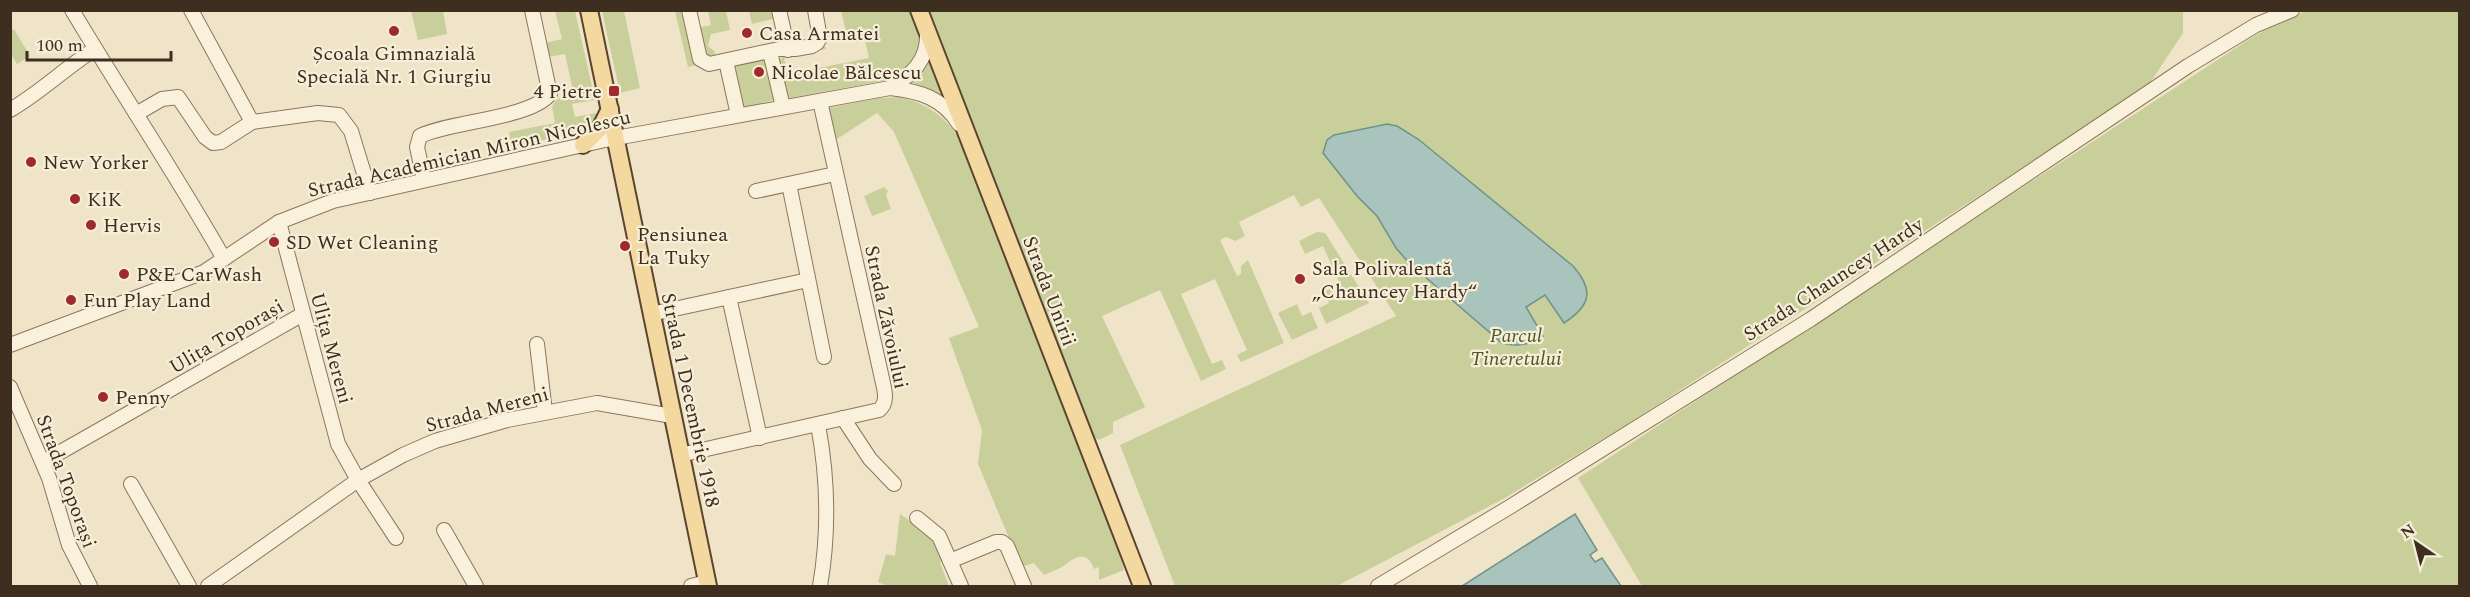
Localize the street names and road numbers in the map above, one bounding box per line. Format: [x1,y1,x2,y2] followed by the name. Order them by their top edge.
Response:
[305,102,634,206] street label: Strada Academician Miron Nicolescu
[1738,210,1931,349] street label: Strada Chauncey Hardy
[1014,232,1084,351] street label: Strada Unirii
[856,243,916,392] street label: Strada Zăvoiului
[302,289,360,407] street label: Ulița Mereni
[653,290,727,510] street label: Strada 1 Decembrie 1918
[163,292,290,382] street label: Ulița Toporași
[422,379,552,441] street label: Strada Mereni
[28,410,104,552] street label: Strada Toporași

